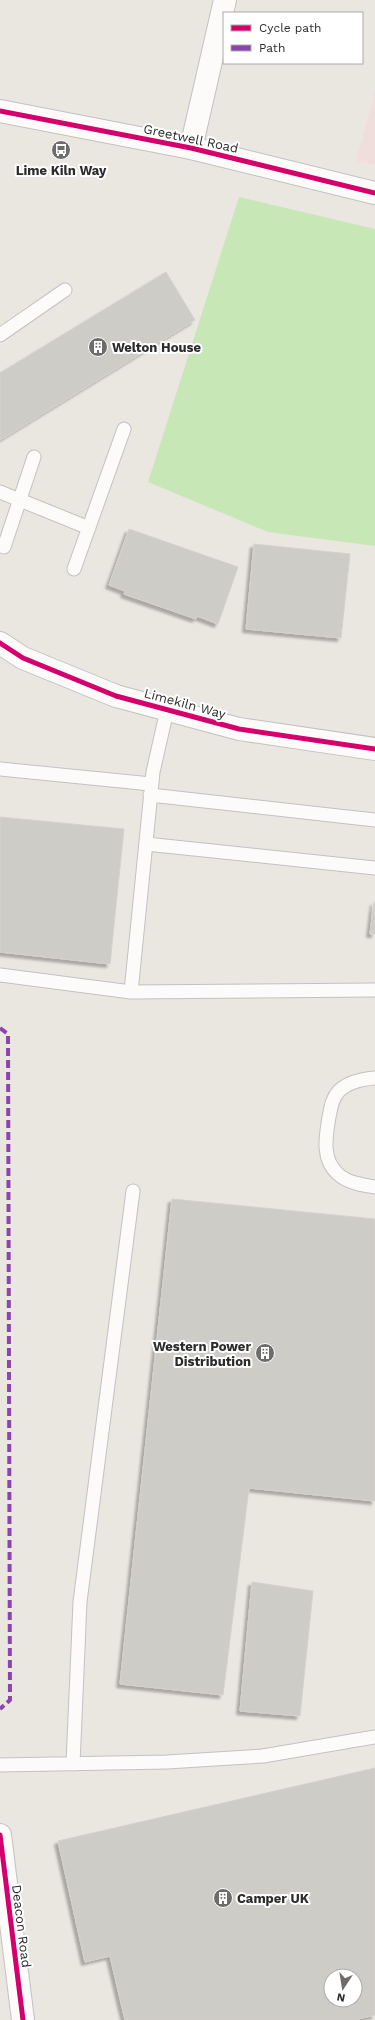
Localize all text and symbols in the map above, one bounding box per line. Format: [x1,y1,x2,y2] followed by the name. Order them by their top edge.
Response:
[223,12,363,64] legend
[259,21,321,35] text: Cycle path
[259,41,285,55] text: Path
[142,121,240,156] street label: Greetwell Road
[50,139,72,161] bus stop icon: Lime Kiln Way
[16,163,107,178] place label: Lime Kiln Way
[87,336,109,358] building icon: Welton House
[112,340,201,355] place label: Welton House
[142,685,228,722] street label: Limekiln Way
[153,1339,251,1369] place label: Western Power Distribution
[254,1342,276,1364] building icon: Western Power Distribution
[9,1884,34,1968] street label: Deacon Road
[212,1887,234,1909] building icon: Camper UK
[237,1891,309,1906] place label: Camper UK
[323,1968,363,2008] north arrow
[336,1990,346,2004] text: N

